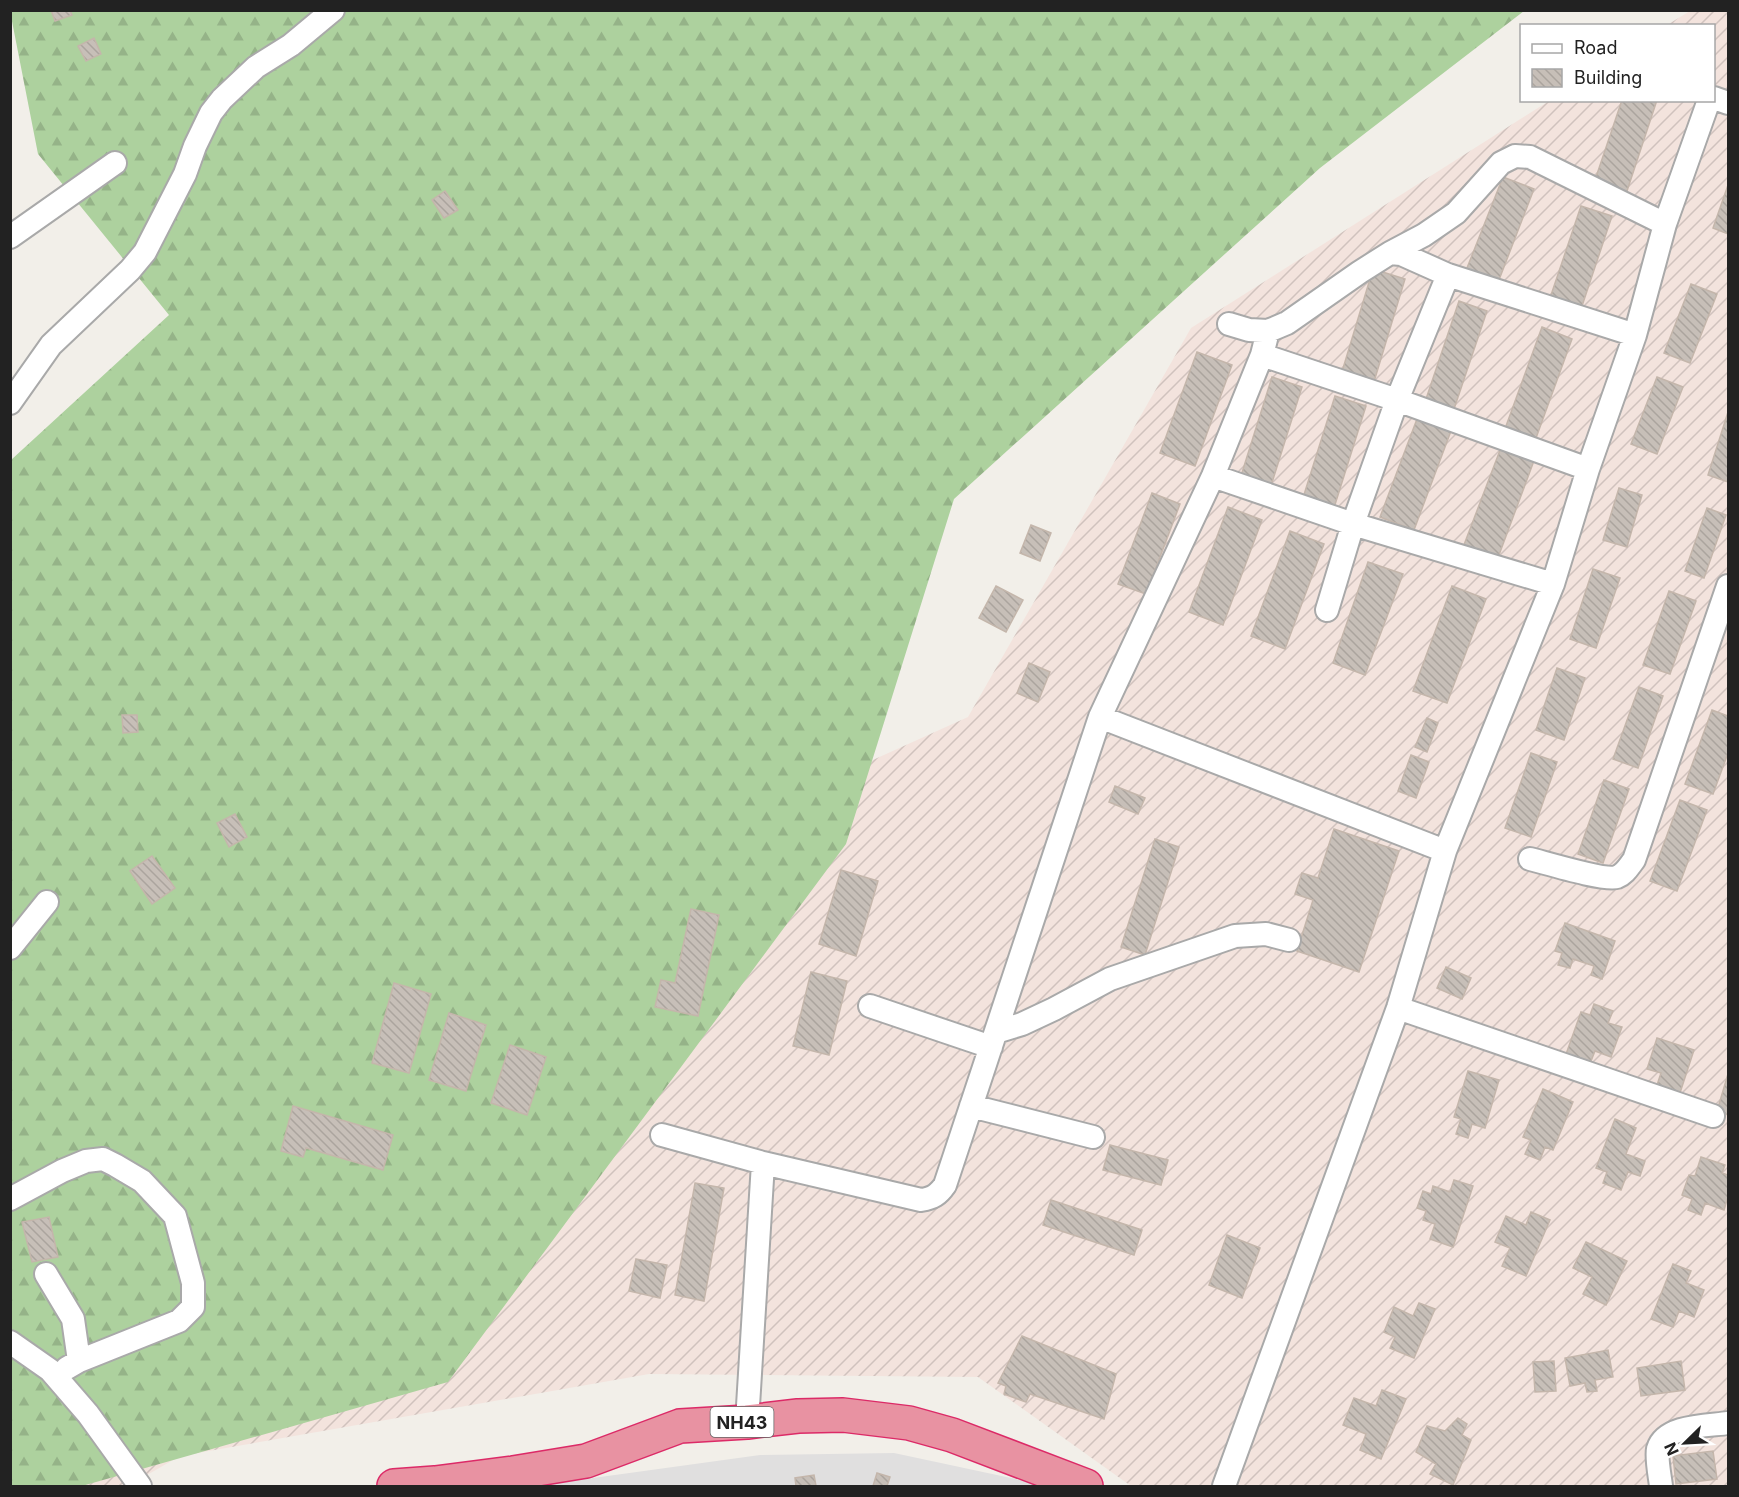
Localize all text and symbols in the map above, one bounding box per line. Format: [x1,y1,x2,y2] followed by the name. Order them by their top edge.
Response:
[1520,24,1715,102] legend
[1574,37,1617,58] text: Road
[1574,67,1642,88] text: Building
[710,1407,774,1437] road number: NH43
[1655,1413,1715,1473] north arrow
[1660,1439,1683,1459] text: N

